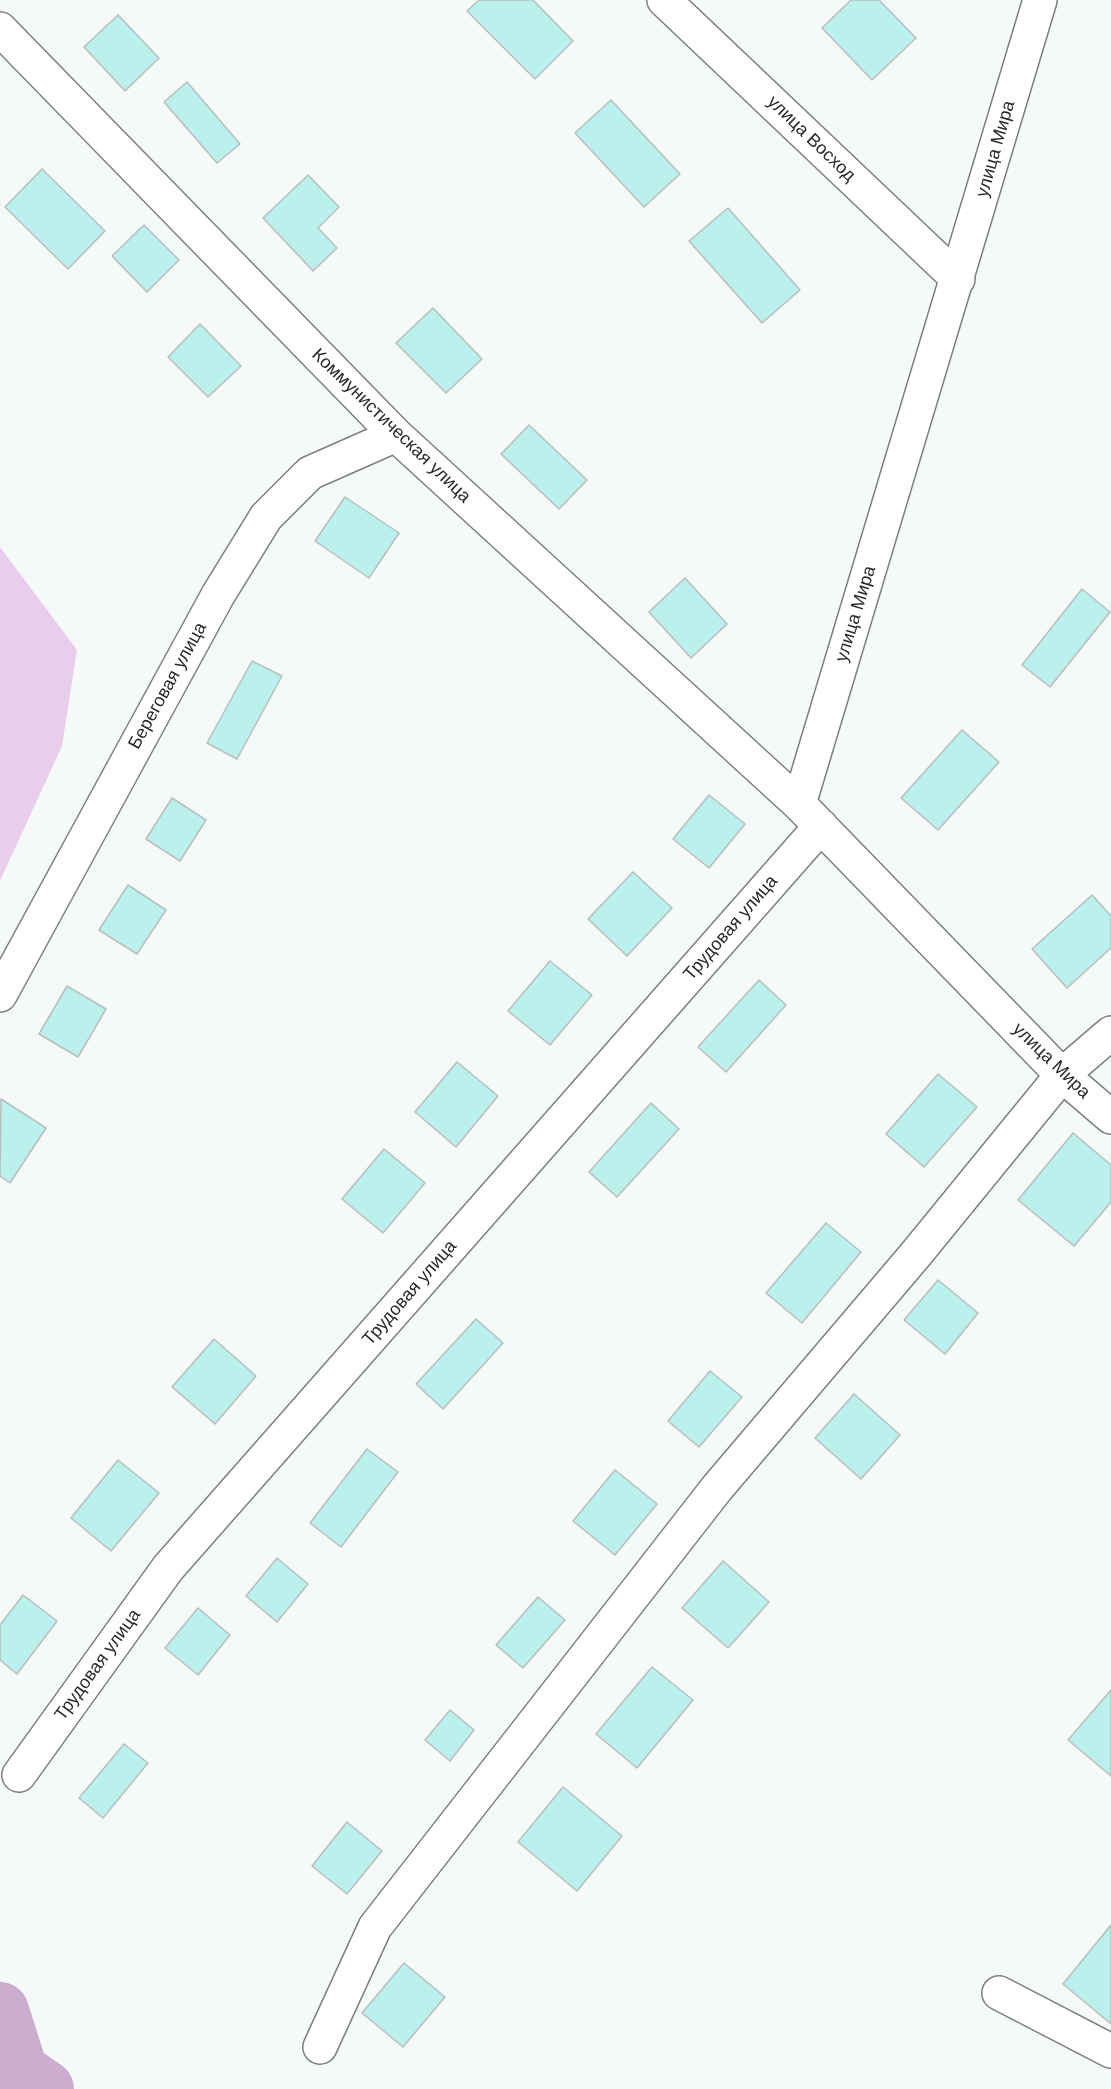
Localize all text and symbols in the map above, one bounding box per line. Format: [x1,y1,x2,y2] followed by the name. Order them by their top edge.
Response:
[762,91,860,187] street label: улица Восход
[972,98,1020,200] street label: улица Мира
[307,344,475,508] street label: Коммунистическая улица
[831,563,881,665] street label: улица Мира
[124,619,212,753] street label: Береговая улица
[679,871,783,985] street label: Трудовая улица
[1008,1019,1094,1103] street label: улица Мира
[358,1236,462,1350] street label: Трудовая улица
[50,1605,146,1725] street label: Трудовая улица

